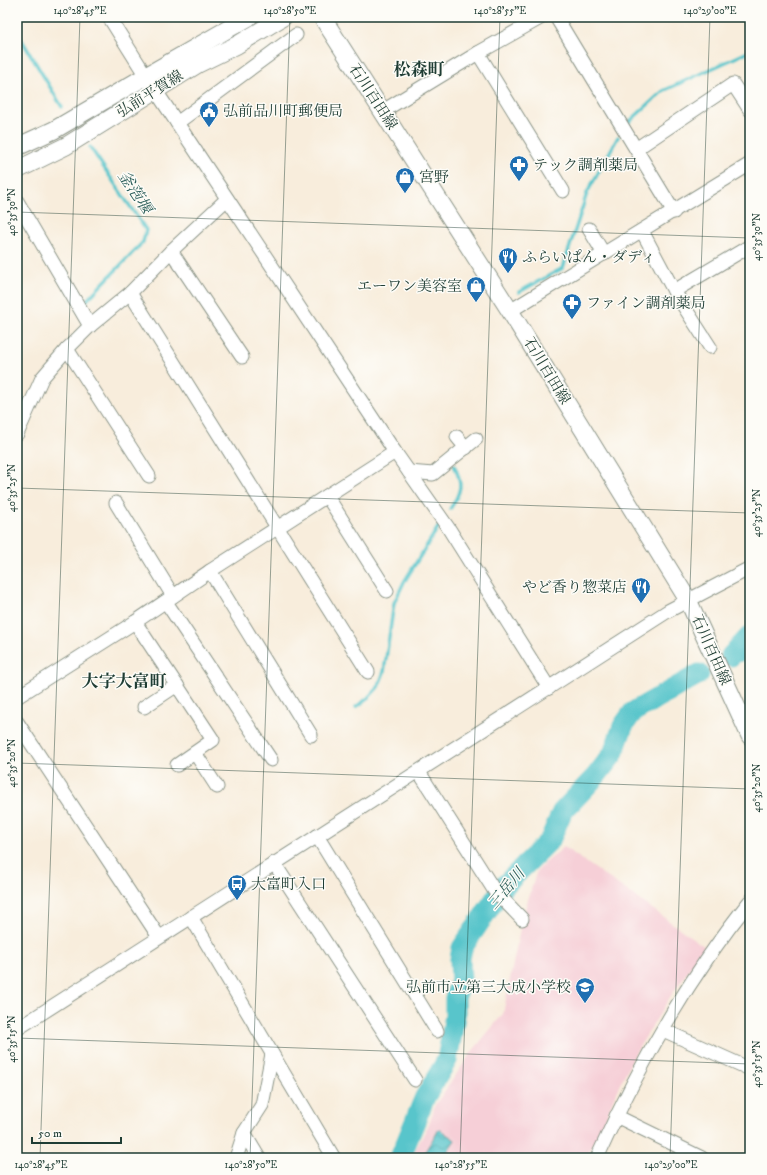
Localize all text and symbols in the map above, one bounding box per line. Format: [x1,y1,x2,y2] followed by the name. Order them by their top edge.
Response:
[53,5,107,17] text: 140°28'45"E
[264,5,316,17] text: 140°28'50"E
[474,5,526,17] text: 140°28'55"E
[683,5,737,17] text: 140°29'00"E
[394,59,445,81] district label: 松森町
[345,60,401,134] street label: 石川百田線
[113,66,187,122] street label: 弘前平賀線
[198,100,220,128] public building icon: 弘前品川町郵便局
[223,102,343,121] place label: 弘前品川町郵便局
[508,154,530,182] pharmacy icon: テック調剤薬局
[533,156,638,175] place label: テック調剤薬局
[394,166,416,194] shop icon: 宮野
[113,167,158,220] water label: 釜萢堰
[419,168,449,187] place label: 宮野
[6,188,18,236] text: 40°35'30"N
[751,213,763,261] text: 40°35'30"N
[497,246,519,274] restaurant icon: ふらいぱん・ダディ
[522,248,656,267] place label: ふらいぱん・ダディ
[465,275,487,303] shop icon: エーワン美容室
[357,277,462,296] place label: エーワン美容室
[561,292,583,320] pharmacy icon: ファイン調剤薬局
[586,294,706,313] place label: ファイン調剤薬局
[520,334,574,408] street label: 石川百田線
[6,464,18,512] text: 40°35'25"N
[751,489,763,537] text: 40°35'25"N
[630,576,652,604] restaurant icon: やど香り惣菜店
[522,578,627,597] place label: やど香り惣菜店
[687,612,735,688] street label: 石川百田線
[82,671,167,693] district label: 大字大富町
[6,738,18,788] text: 40°35'20"N
[751,763,763,813] text: 40°35'20"N
[483,863,530,914] water label: 三岳川
[226,873,248,901] bus stop icon: 大富町入口
[251,875,326,894] place label: 大富町入口
[574,976,596,1004] school or university icon: 弘前市立第三大成小学校
[406,978,571,997] place label: 弘前市立第三大成小学校
[6,1015,18,1063] text: 40°35'15"N
[751,1040,763,1088] text: 40°35'15"N
[32,1119,121,1145] scale bar
[38,1126,62,1141] text: 50 m
[14,1159,68,1171] text: 140°28'45"E
[225,1159,277,1171] text: 140°28'50"E
[435,1159,487,1171] text: 140°28'55"E
[644,1159,698,1171] text: 140°29'00"E

